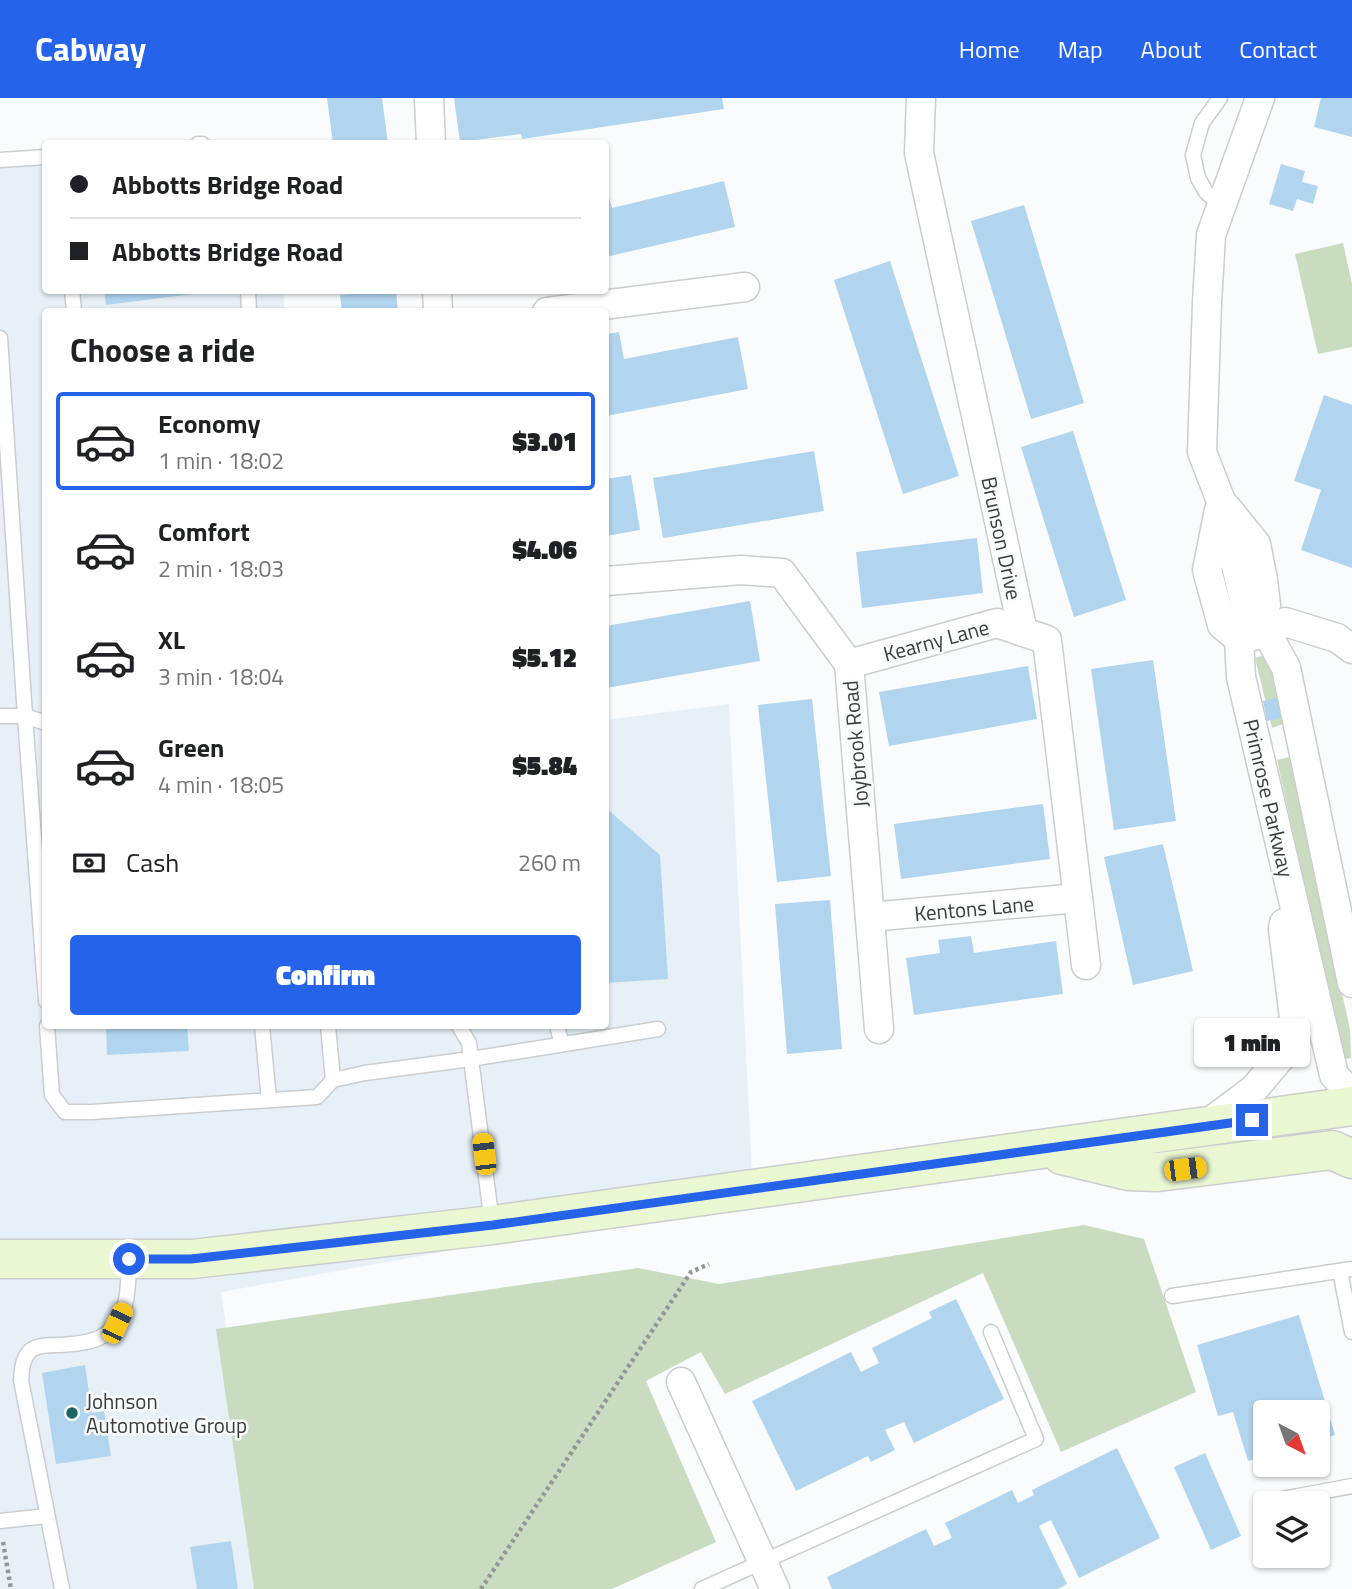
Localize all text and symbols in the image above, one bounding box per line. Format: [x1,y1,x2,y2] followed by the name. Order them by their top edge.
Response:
[35,24,146,74] text: Cabway
[959,31,1020,67] text: Home
[1058,31,1103,67] text: Map
[1141,31,1201,67] text: About
[1239,31,1317,67] text: Contact
[112,165,343,204] text: Abbotts Bridge Road
[112,232,343,271] text: Abbotts Bridge Road
[70,326,255,374] text: Choose a ride
[158,404,260,443] text: Economy
[74,410,137,473] icon: car
[512,422,577,461] text: $3.01
[158,443,284,478] text: 1 min · 18:02
[973,473,1031,603] street label: Brunson Drive
[158,512,250,551] text: Comfort
[74,518,137,581] icon: car
[512,530,577,569] text: $4.06
[158,551,284,586] text: 2 min · 18:03
[880,611,992,669] street label: Kearny Lane
[158,620,185,659] text: XL
[74,626,137,689] icon: car
[512,638,577,677] text: $5.12
[158,659,284,694] text: 3 min · 18:04
[834,679,876,809] street label: Joybrook Road
[1235,716,1303,880] street label: Primrose Parkway
[158,728,224,767] text: Green
[74,734,137,797] icon: car
[512,746,577,785] text: $5.84
[158,767,284,802] text: 4 min · 18:05
[126,843,179,882] text: Cash
[70,844,108,882] icon: cash
[518,845,581,880] text: 260 m
[913,887,1035,929] street label: Kentons Lane
[70,935,581,1015] button: Confirm
[1194,1018,1310,1068] callout: 1 min
[1223,1025,1281,1060] text: 1 min
[1236,1104,1268,1136] route end
[472,1132,497,1176] car
[1163,1156,1208,1182] car
[113,1243,145,1275] route start
[99,1300,136,1346] car
[86,1385,247,1441] place label: Johnson Automotive Group
[1253,1400,1330,1477] north arrow
[1253,1400,1330,1568] map controls
[64,1405,80,1421] marker: Johnson Automotive Group
[1253,1491,1330,1568] button: layers

